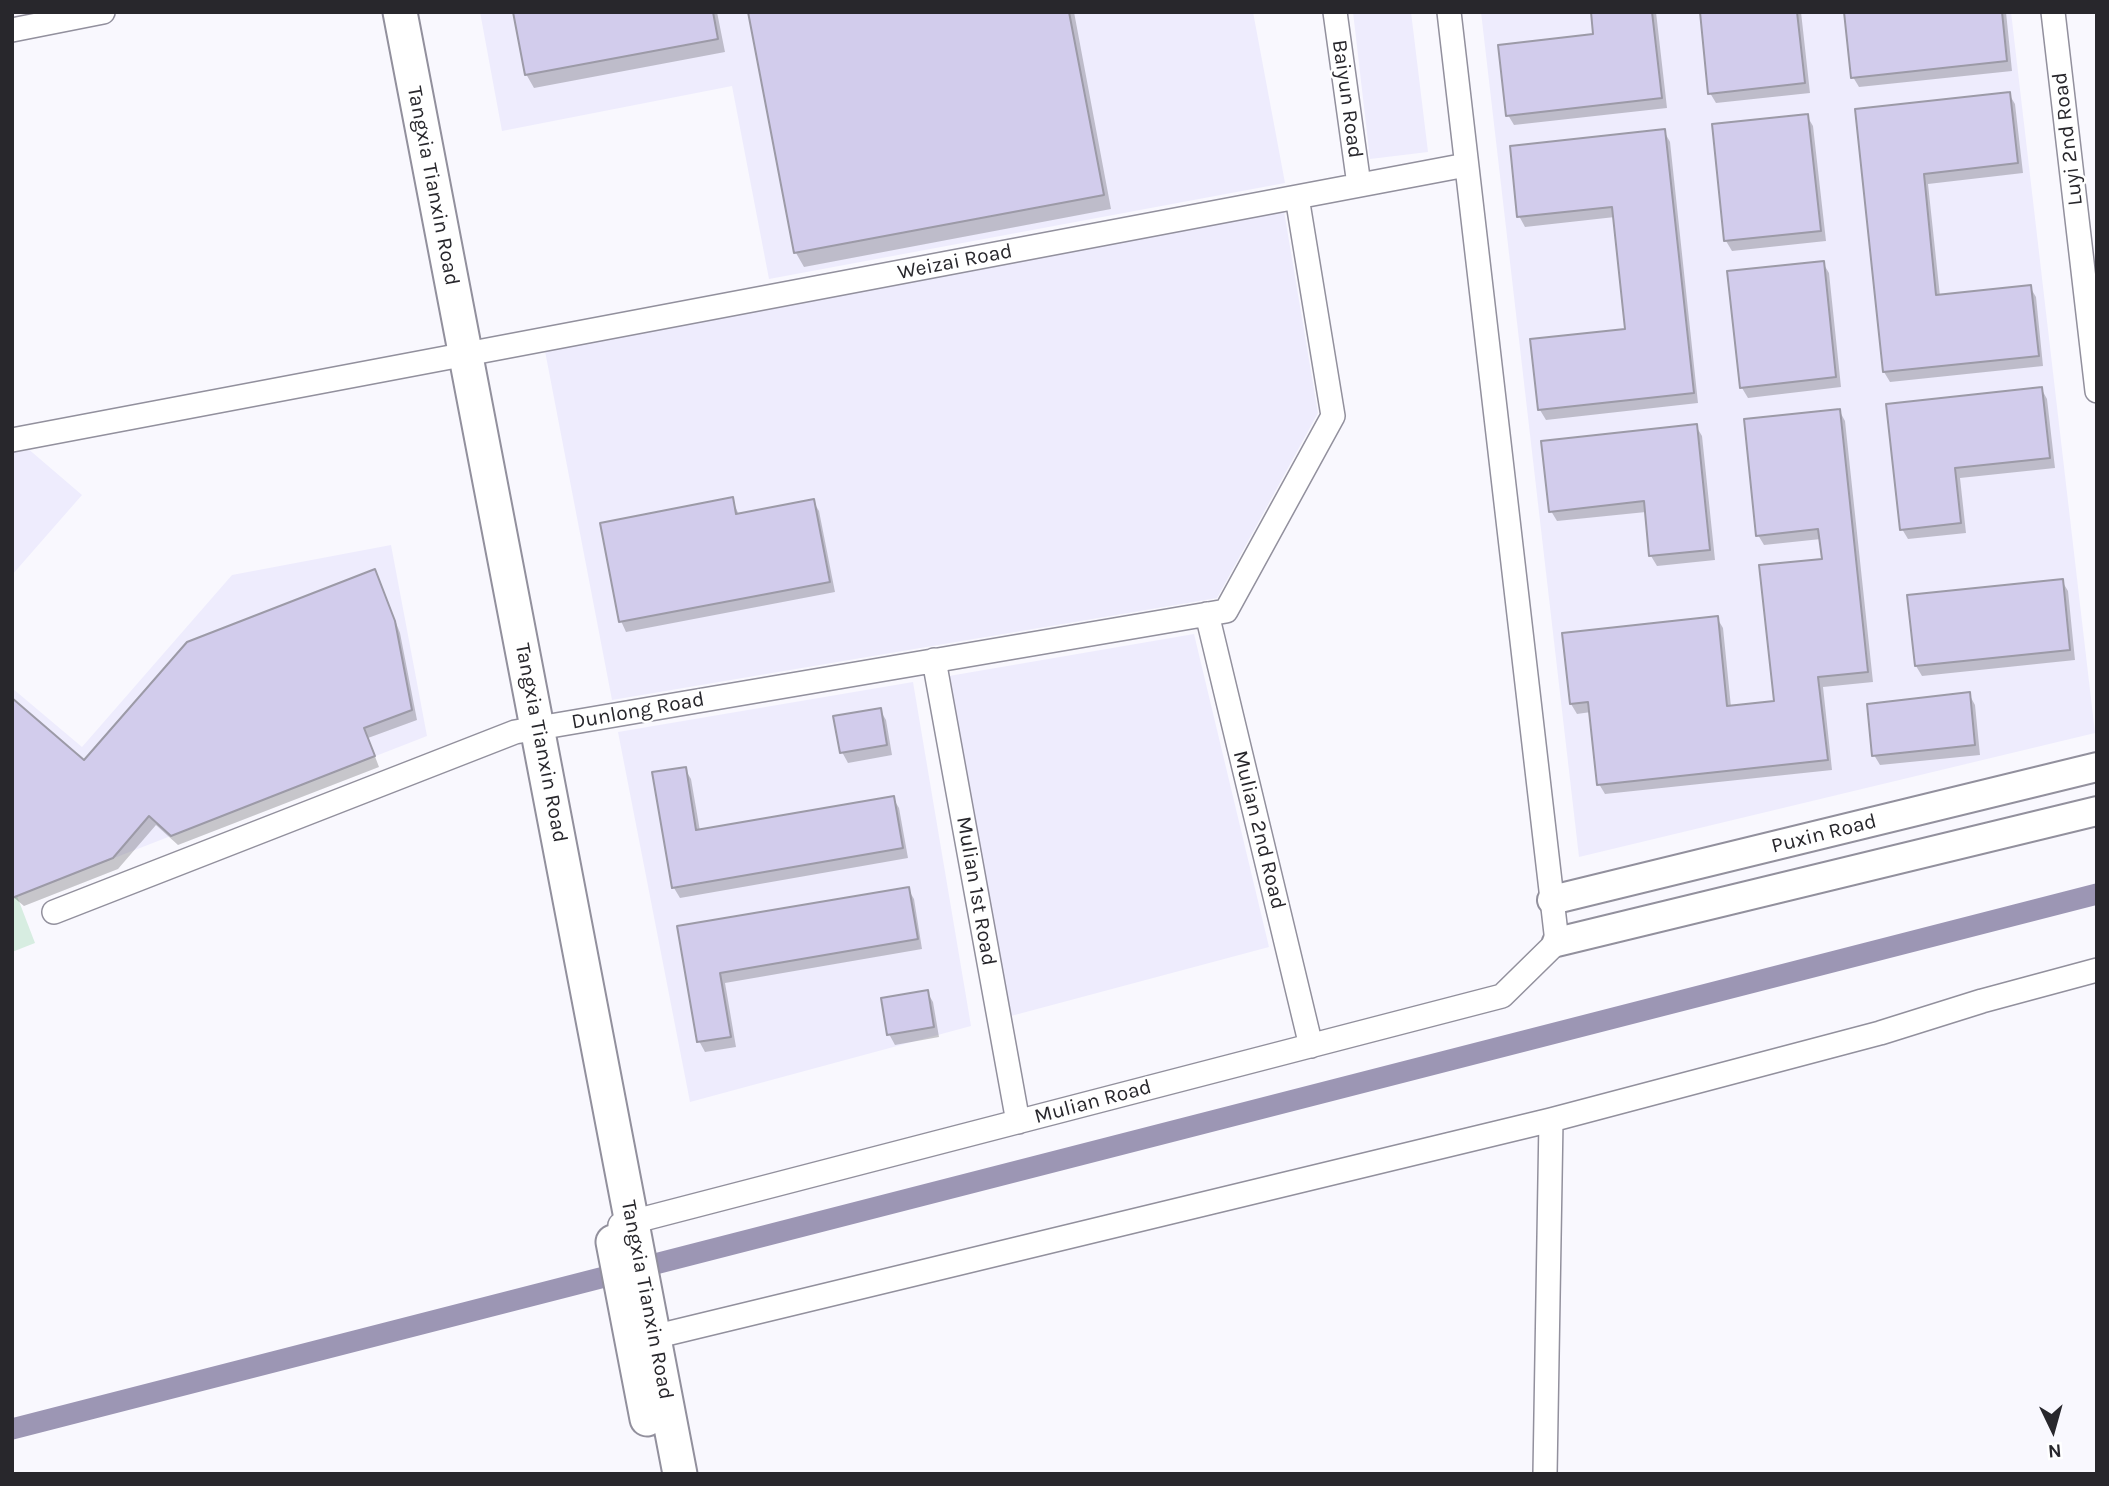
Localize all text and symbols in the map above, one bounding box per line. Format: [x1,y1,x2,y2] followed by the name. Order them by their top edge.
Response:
[1326,38,1368,160] street label: Baiyun Road
[2047,71,2089,207] street label: Luyi 2nd Road
[401,84,465,288] street label: Tangxia Tianxin Road
[896,239,1014,285] street label: Weizai Road
[509,641,573,845] street label: Tangxia Tianxin Road
[570,687,706,735] street label: Dunlong Road
[1227,748,1291,912] street label: Mulian 2nd Road
[1769,809,1879,859] street label: Puxin Road
[950,814,1002,968] street label: Mulian 1st Road
[1032,1074,1154,1130] street label: Mulian Road
[615,1198,679,1402] street label: Tangxia Tianxin Road
[2018,1395,2088,1465] north arrow
[2047,1439,2063,1462] text: N

